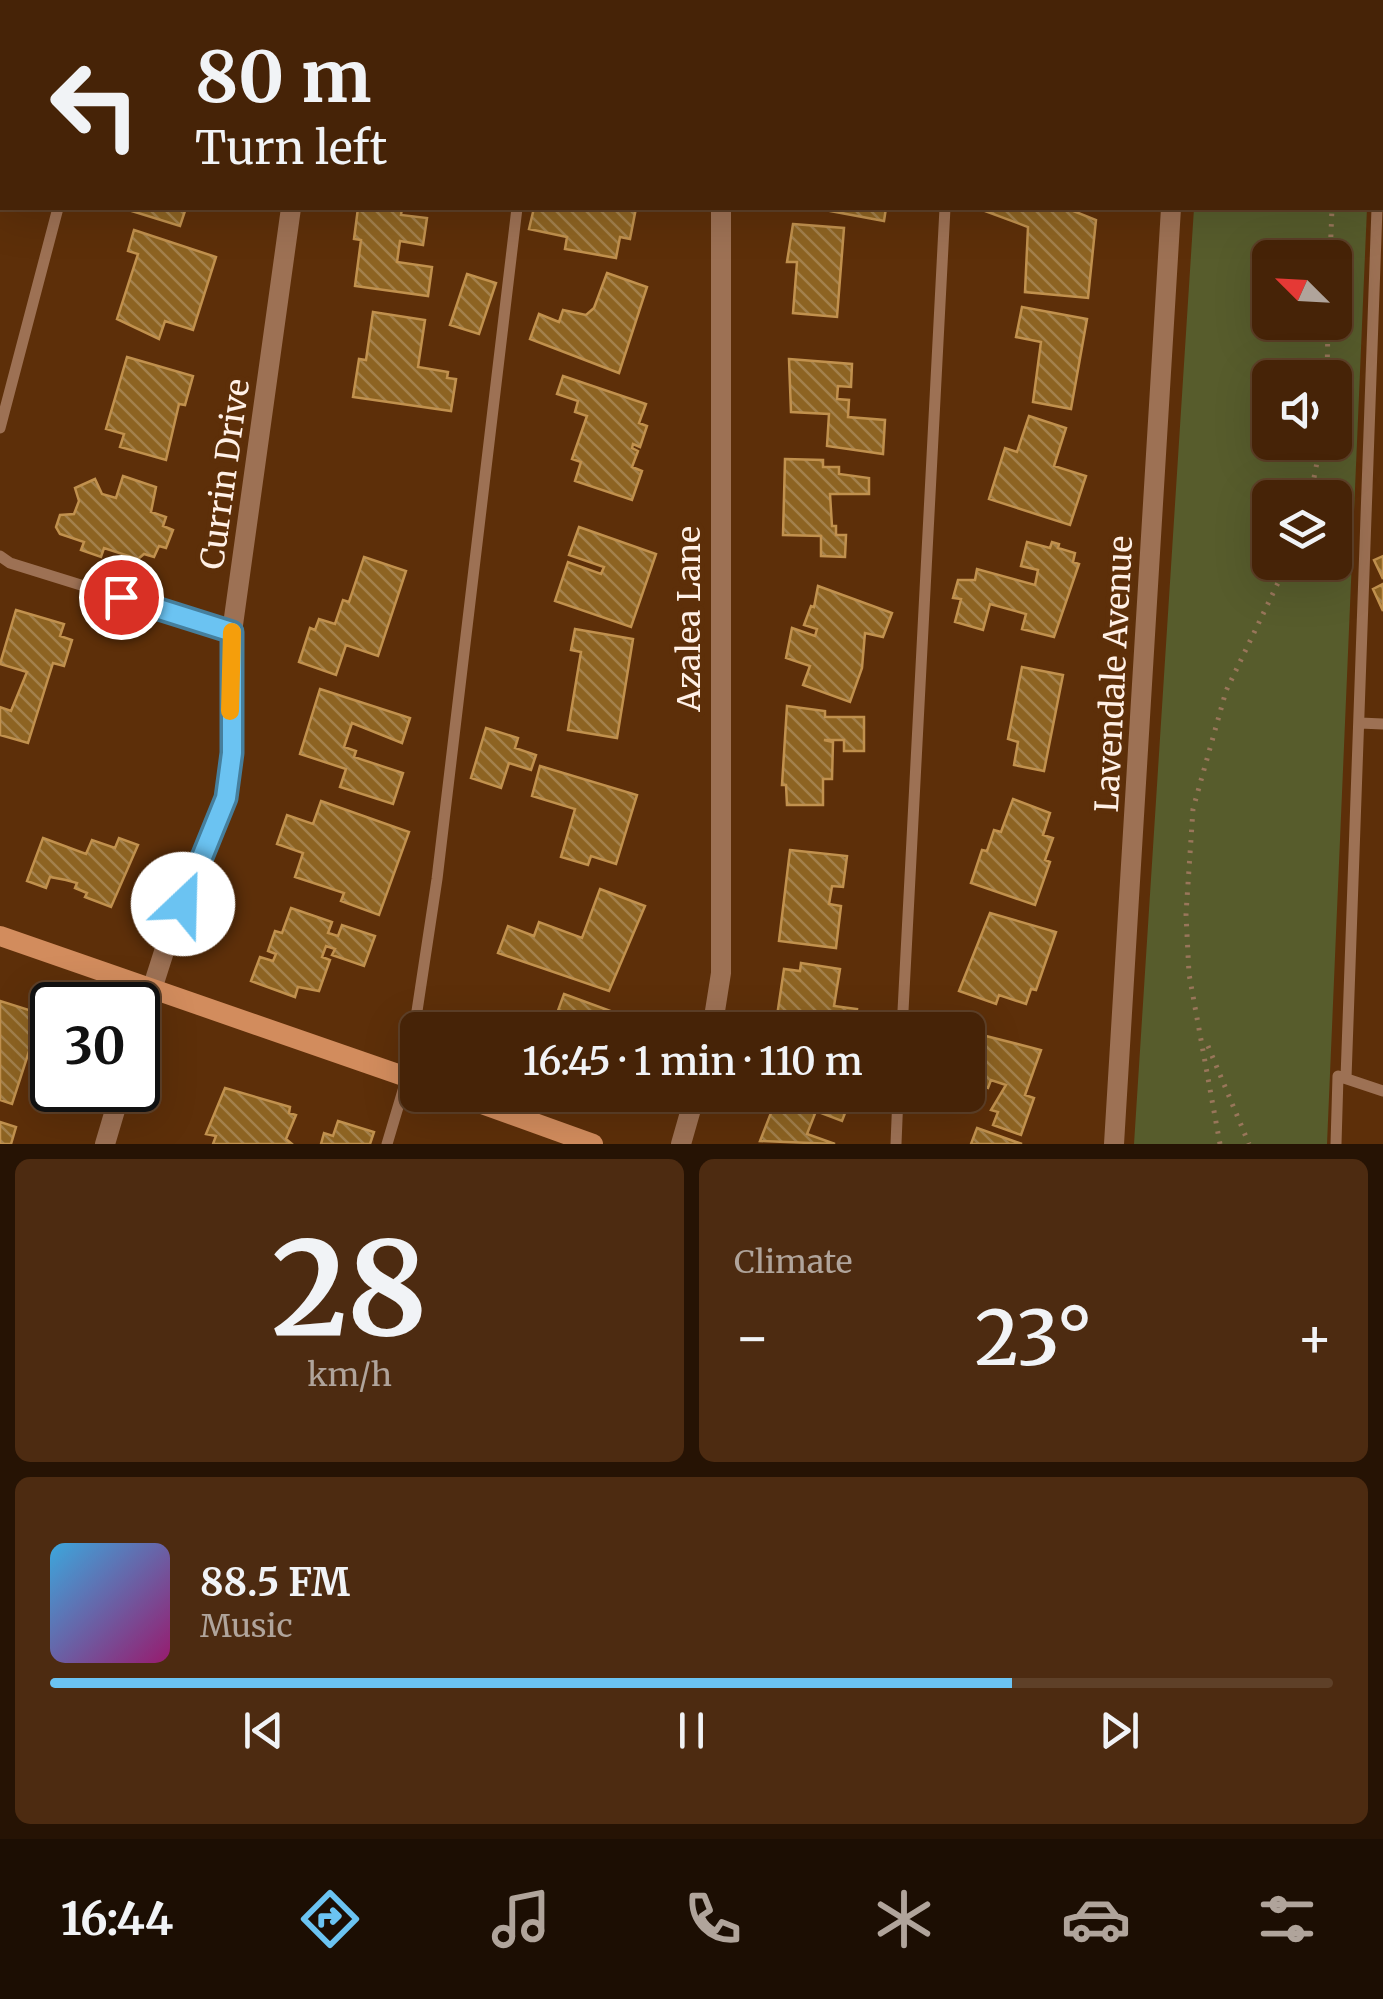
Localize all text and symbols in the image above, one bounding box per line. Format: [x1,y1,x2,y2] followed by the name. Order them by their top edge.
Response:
[195,33,371,121] text: 80 m
[30,40,160,170] icon: left
[195,120,387,176] text: Turn left
[1252,240,1352,340] north arrow
[1252,240,1352,580] map controls
[1252,360,1352,460] button: sound
[192,376,258,572] street label: Currin Drive
[1252,480,1352,580] button: layers
[669,526,709,713] street label: Azalea Lane
[1087,535,1141,813] street label: Lavendale Avenue
[79,555,164,640] pin
[94,570,149,625] icon: arrive
[131,852,235,956] position arrow
[30,982,160,1112] speed limit sign: 30
[522,1038,863,1085] text: 16:45 · 1 min · 110 m
[271,1208,428,1371] text: 28
[734,1242,852,1282] text: Climate
[975,1291,1092,1385] text: 23°
[734,1303,771,1372] text: −
[1296,1303,1333,1372] text: +
[307,1355,392,1395] text: km/h
[200,1559,350,1606] text: 88.5 FM
[200,1606,293,1646] text: Music
[236,1703,291,1758] icon: previous
[664,1703,719,1758] icon: pause
[1092,1703,1147,1758] icon: next
[295,1884,365,1954] icon: directions
[486,1884,556,1954] icon: music
[678,1884,748,1954] icon: phone
[869,1884,939,1954] icon: climate
[1061,1884,1131,1954] icon: car
[1252,1884,1322,1954] icon: filters
[61,1891,173,1947] text: 16:44

